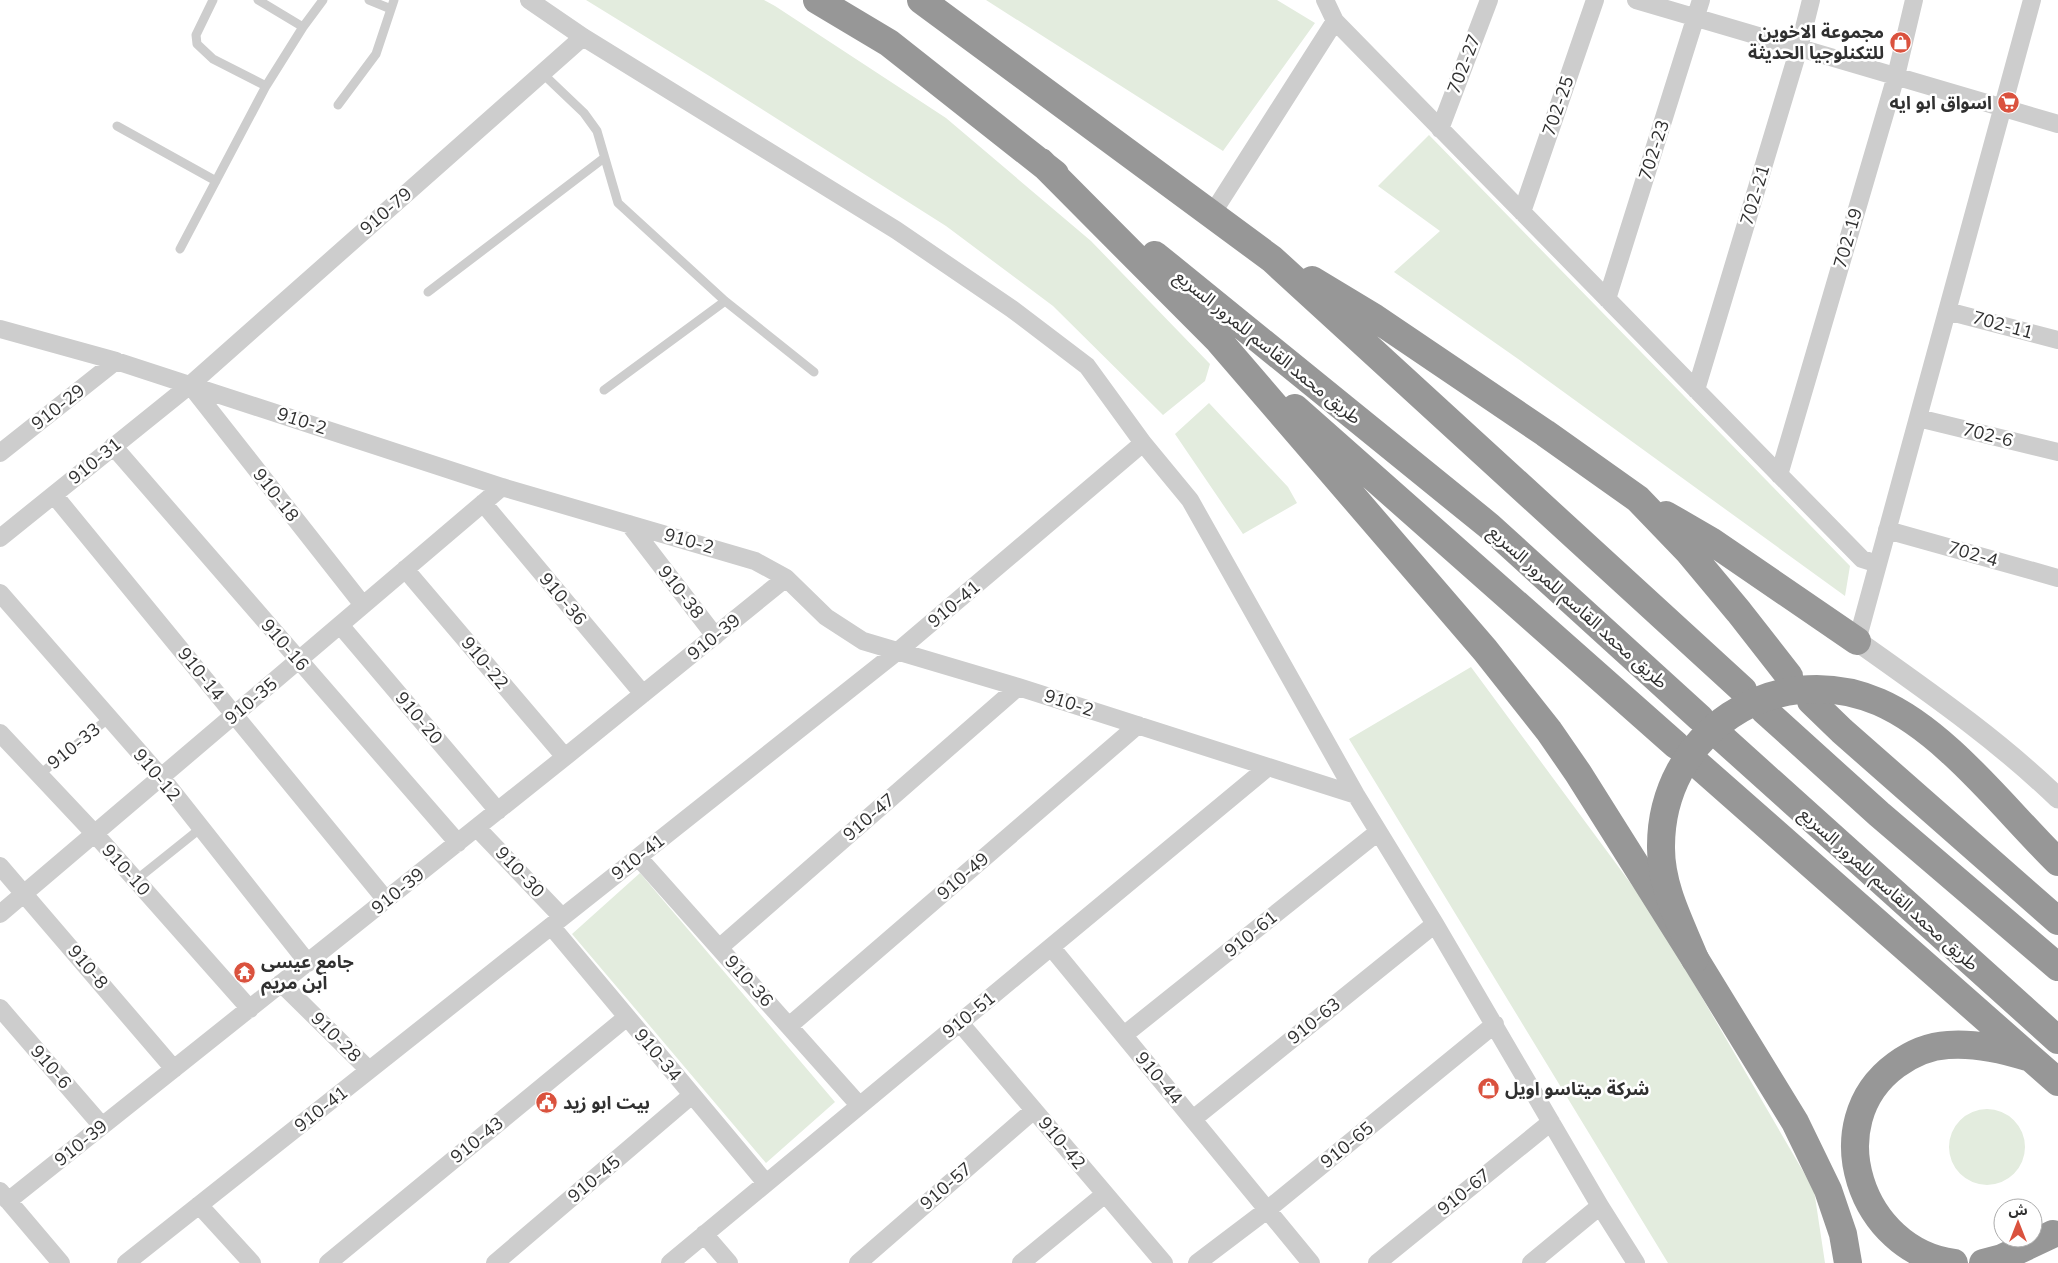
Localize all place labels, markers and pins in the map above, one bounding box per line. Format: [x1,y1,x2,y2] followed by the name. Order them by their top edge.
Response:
[1748,20,1884,65] place label: مجموعة الاخوين للتكنلوجيا الحديثة
[1888,30,1912,54] shop icon: مجموعة الاخوين للتكنلوجيا الحديثة
[1890,91,1992,115] place label: اسواق ابو ايه
[1996,91,2020,115] supermarket icon: اسواق ابو ايه
[261,950,354,996] place label: جامع عيسى ابن مريم
[233,960,257,984] temple icon: جامع عيسى ابن مريم
[1477,1077,1501,1101] shop icon: شركة ميتاسو اويل
[1505,1077,1649,1101] place label: شركة ميتاسو اويل
[535,1091,559,1115] public building icon: بيت ابو زيد
[563,1091,650,1115] place label: بيت ابو زيد

